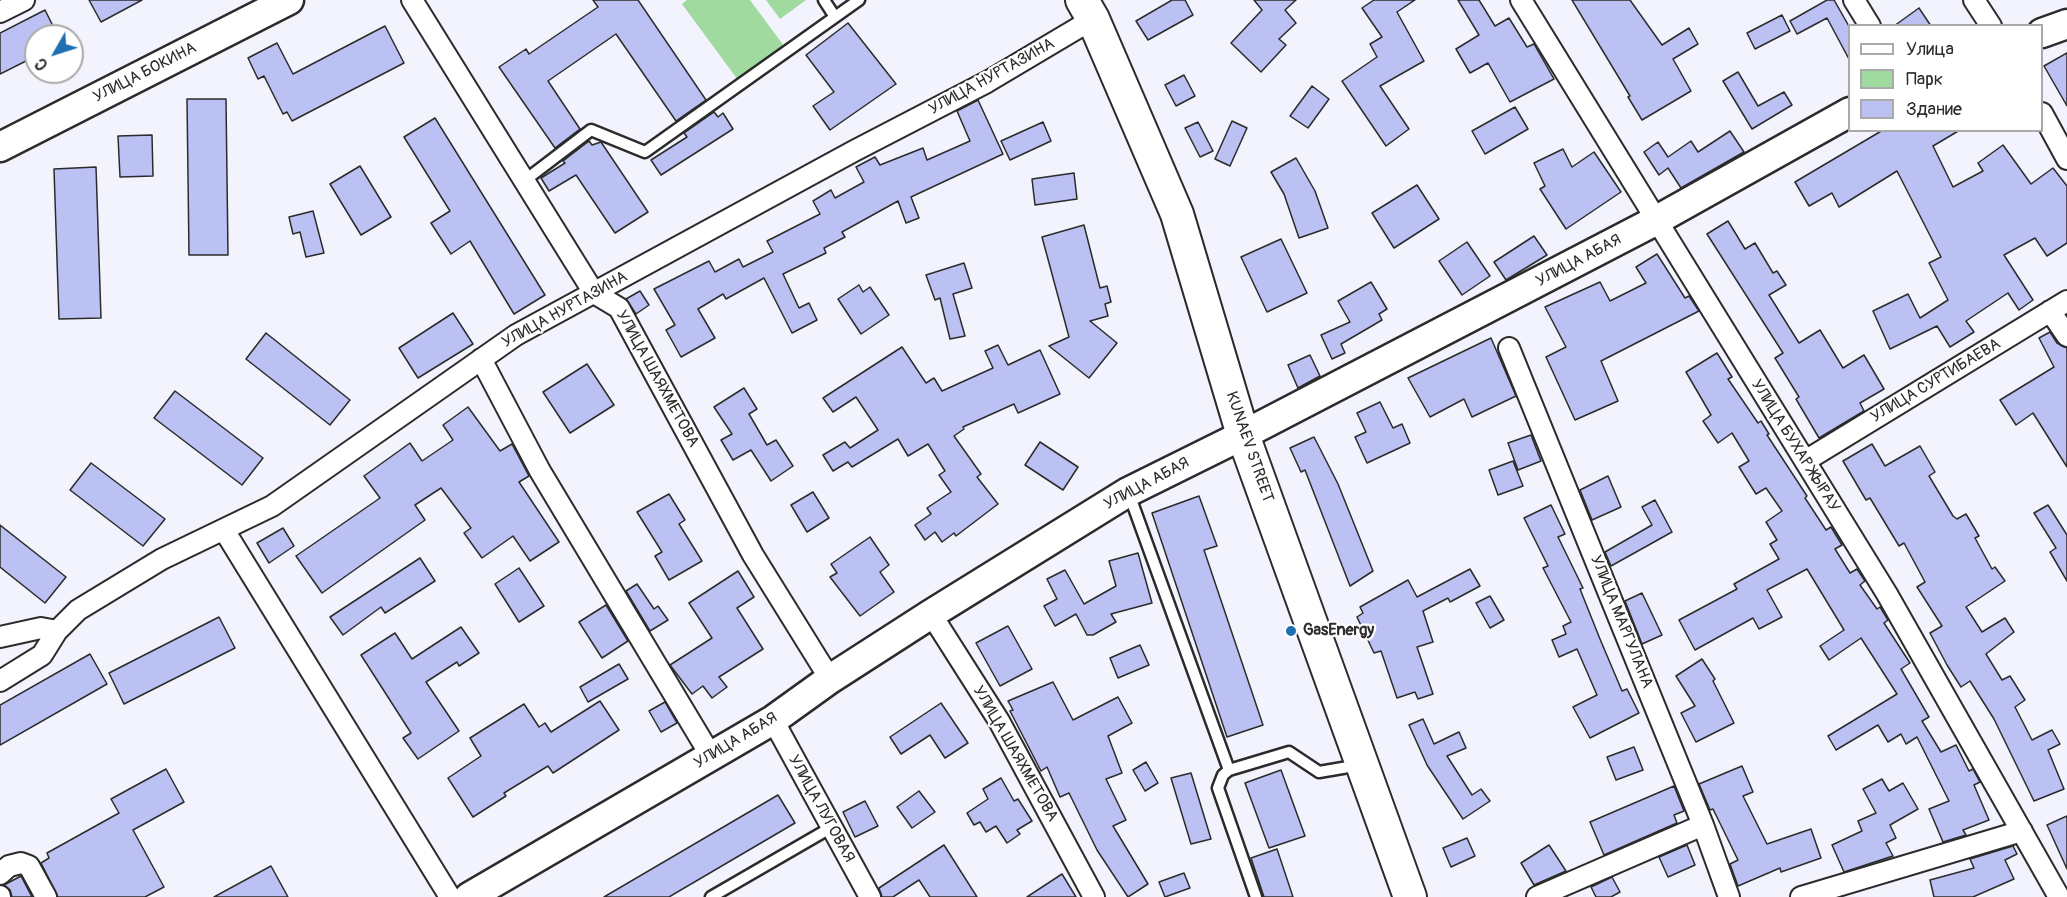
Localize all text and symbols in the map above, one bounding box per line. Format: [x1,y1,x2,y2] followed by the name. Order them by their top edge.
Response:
[24,24,84,84] north arrow
[1848,24,2043,132] legend
[926,35,1058,119] street label: УЛИЦА НУРТАЗИНА
[1906,38,1954,61] text: Улица
[90,39,200,107] street label: УЛИЦА БОКИНА
[31,54,52,74] text: С
[1906,68,1943,91] text: Парк
[1906,98,1962,121] text: Здание
[1533,231,1625,291] street label: УЛИЦА АБАЯ
[499,268,631,352] street label: УЛИЦА НУРТАЗИНА
[611,307,703,451] street label: УЛИЦА ШАЯХМЕТОВА
[1868,335,2004,427] street label: УЛИЦА СУРТИБАЕВА
[1746,376,1844,516] street label: УЛИЦА БУХАР ЖЫРАУ
[1221,389,1277,505] street label: KUNAEV STREET
[1101,454,1193,514] street label: УЛИЦА АБАЯ
[1586,553,1656,691] street label: УЛИЦА МАРГУЛАНА
[1303,621,1374,641] place label: GasEnergy
[1284,624,1298,638] marker: GasEnergy
[968,683,1062,825] street label: УЛИЦА ШАЯХМЕТОВА
[691,709,781,773] street label: УЛИЦА АБАЯ
[784,752,858,866] street label: УЛИЦА ЛУГОВАЯ

